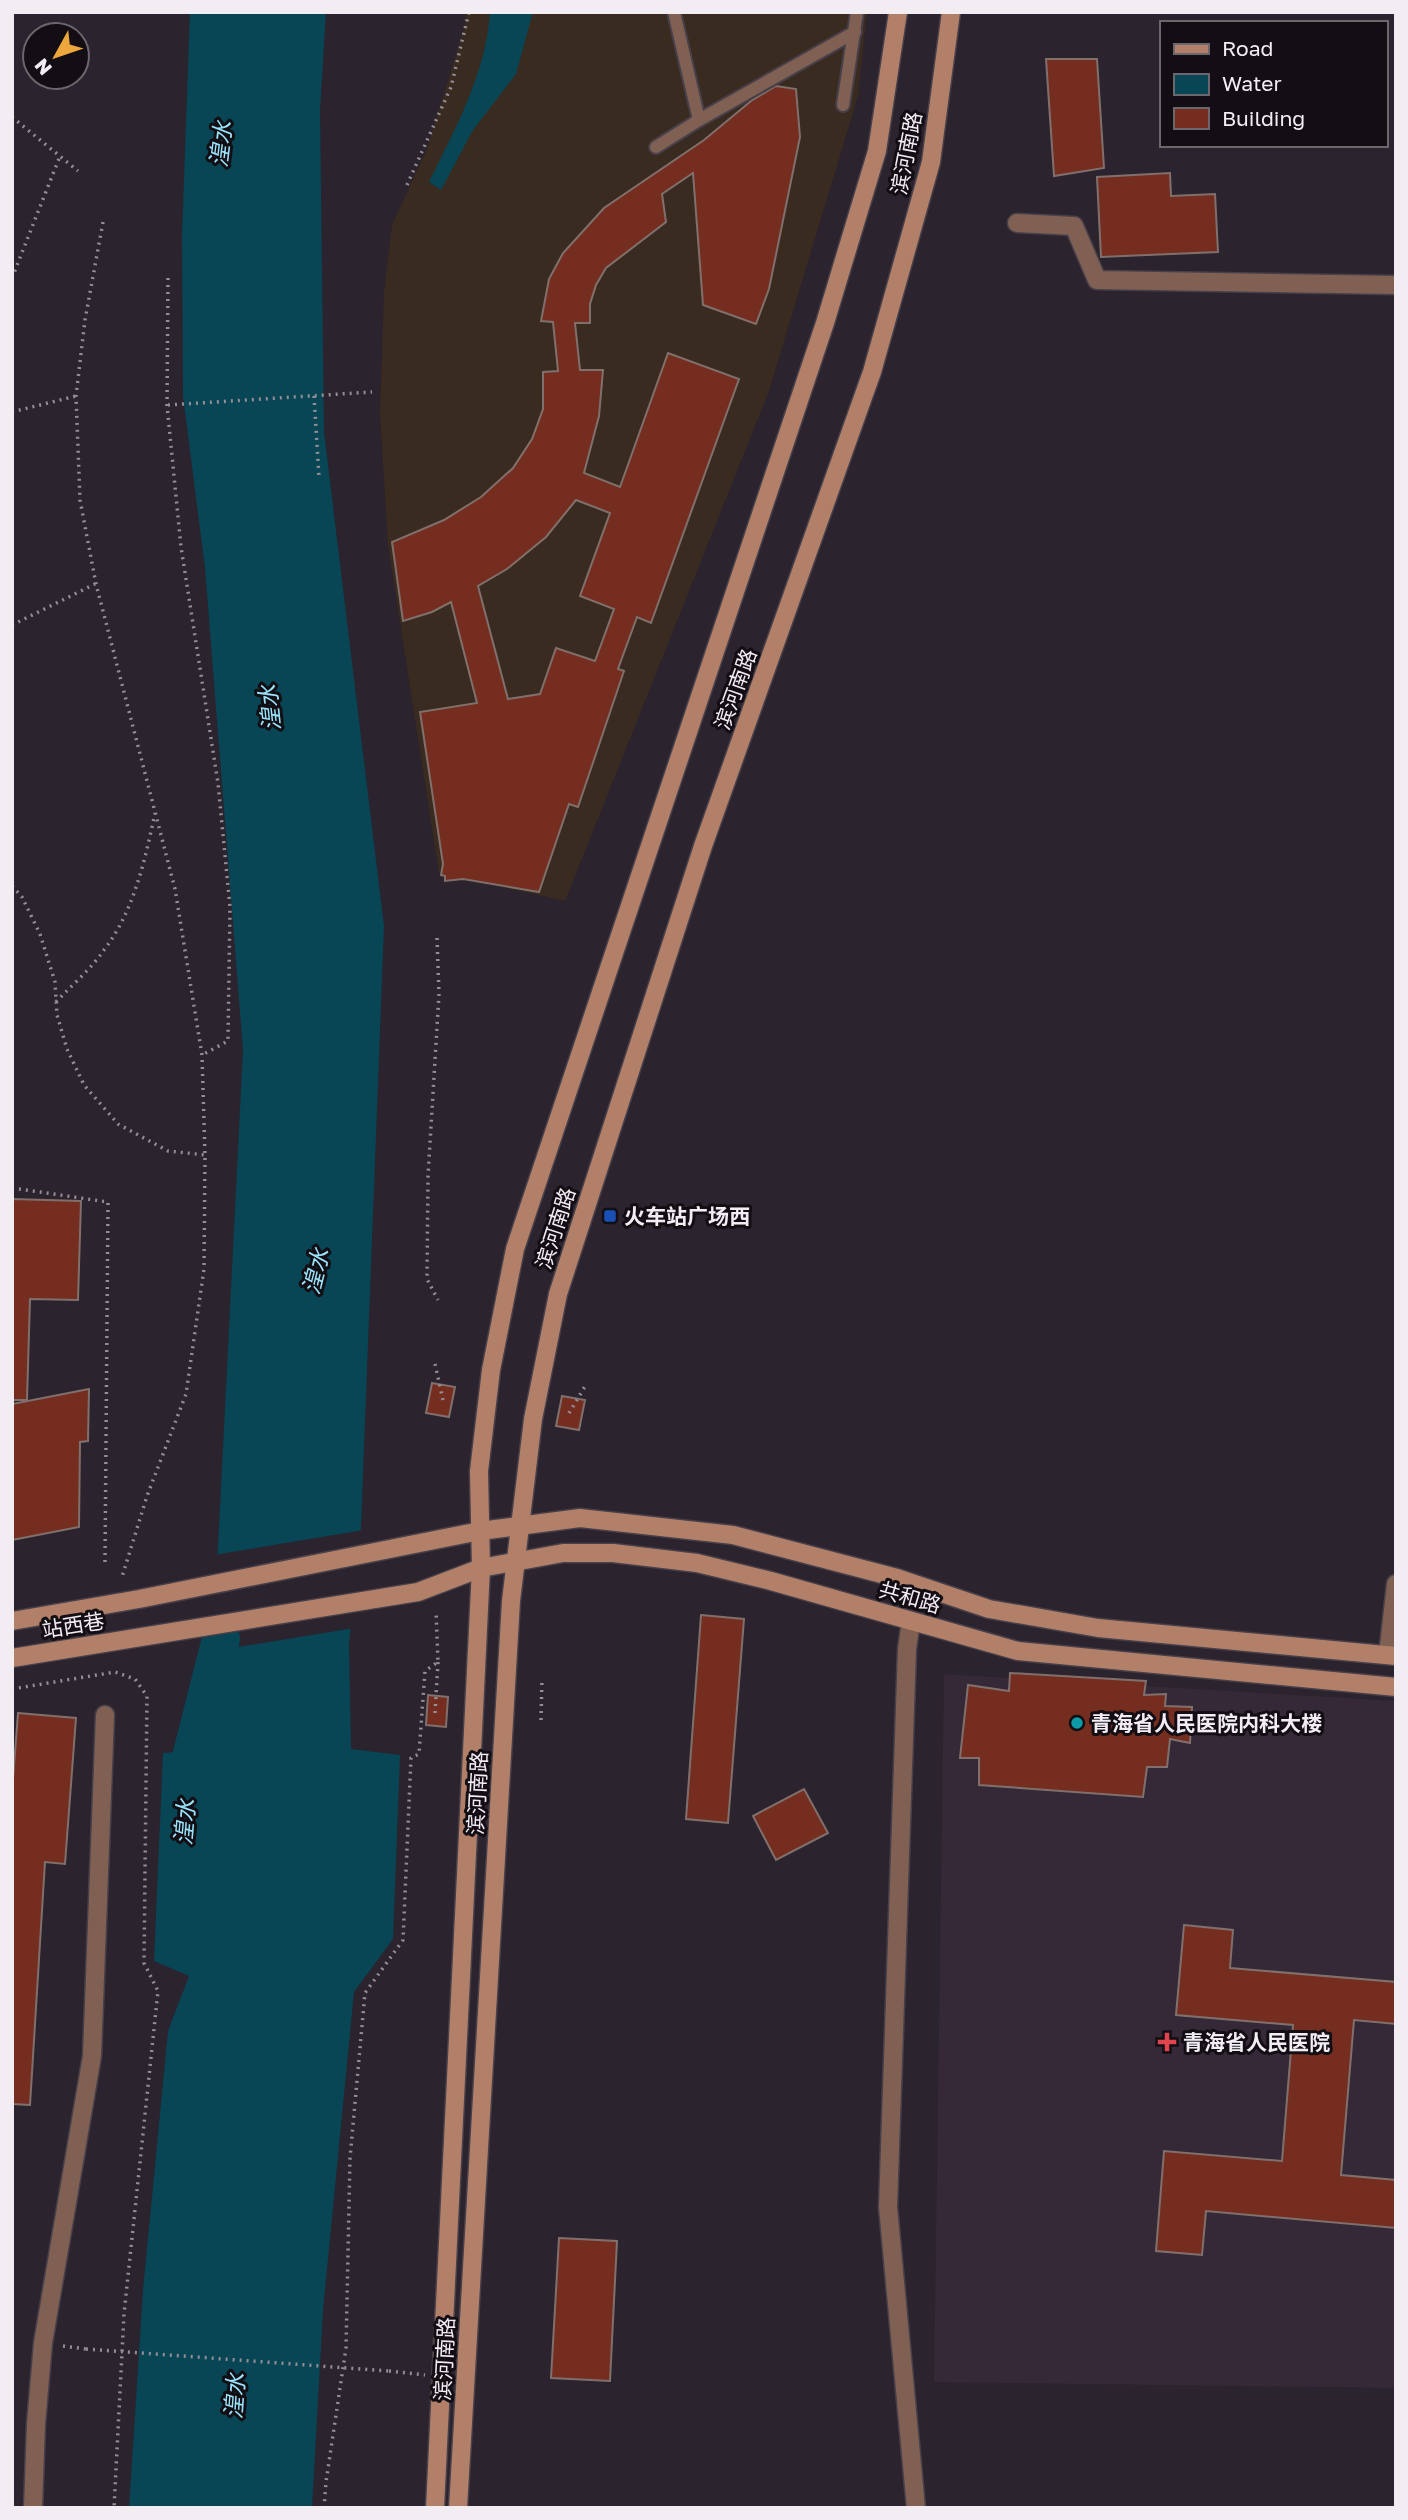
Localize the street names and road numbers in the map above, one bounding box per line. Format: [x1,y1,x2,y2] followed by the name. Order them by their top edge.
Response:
[885,109,927,197] street label: 滨河南路
[708,645,762,733] street label: 滨河南路
[530,1184,580,1272] street label: 滨河南路
[876,1576,944,1618] street label: 共和路
[40,1607,106,1643] street label: 站西巷
[462,1750,492,1836] street label: 滨河南路
[429,2316,459,2402] street label: 滨河南路

